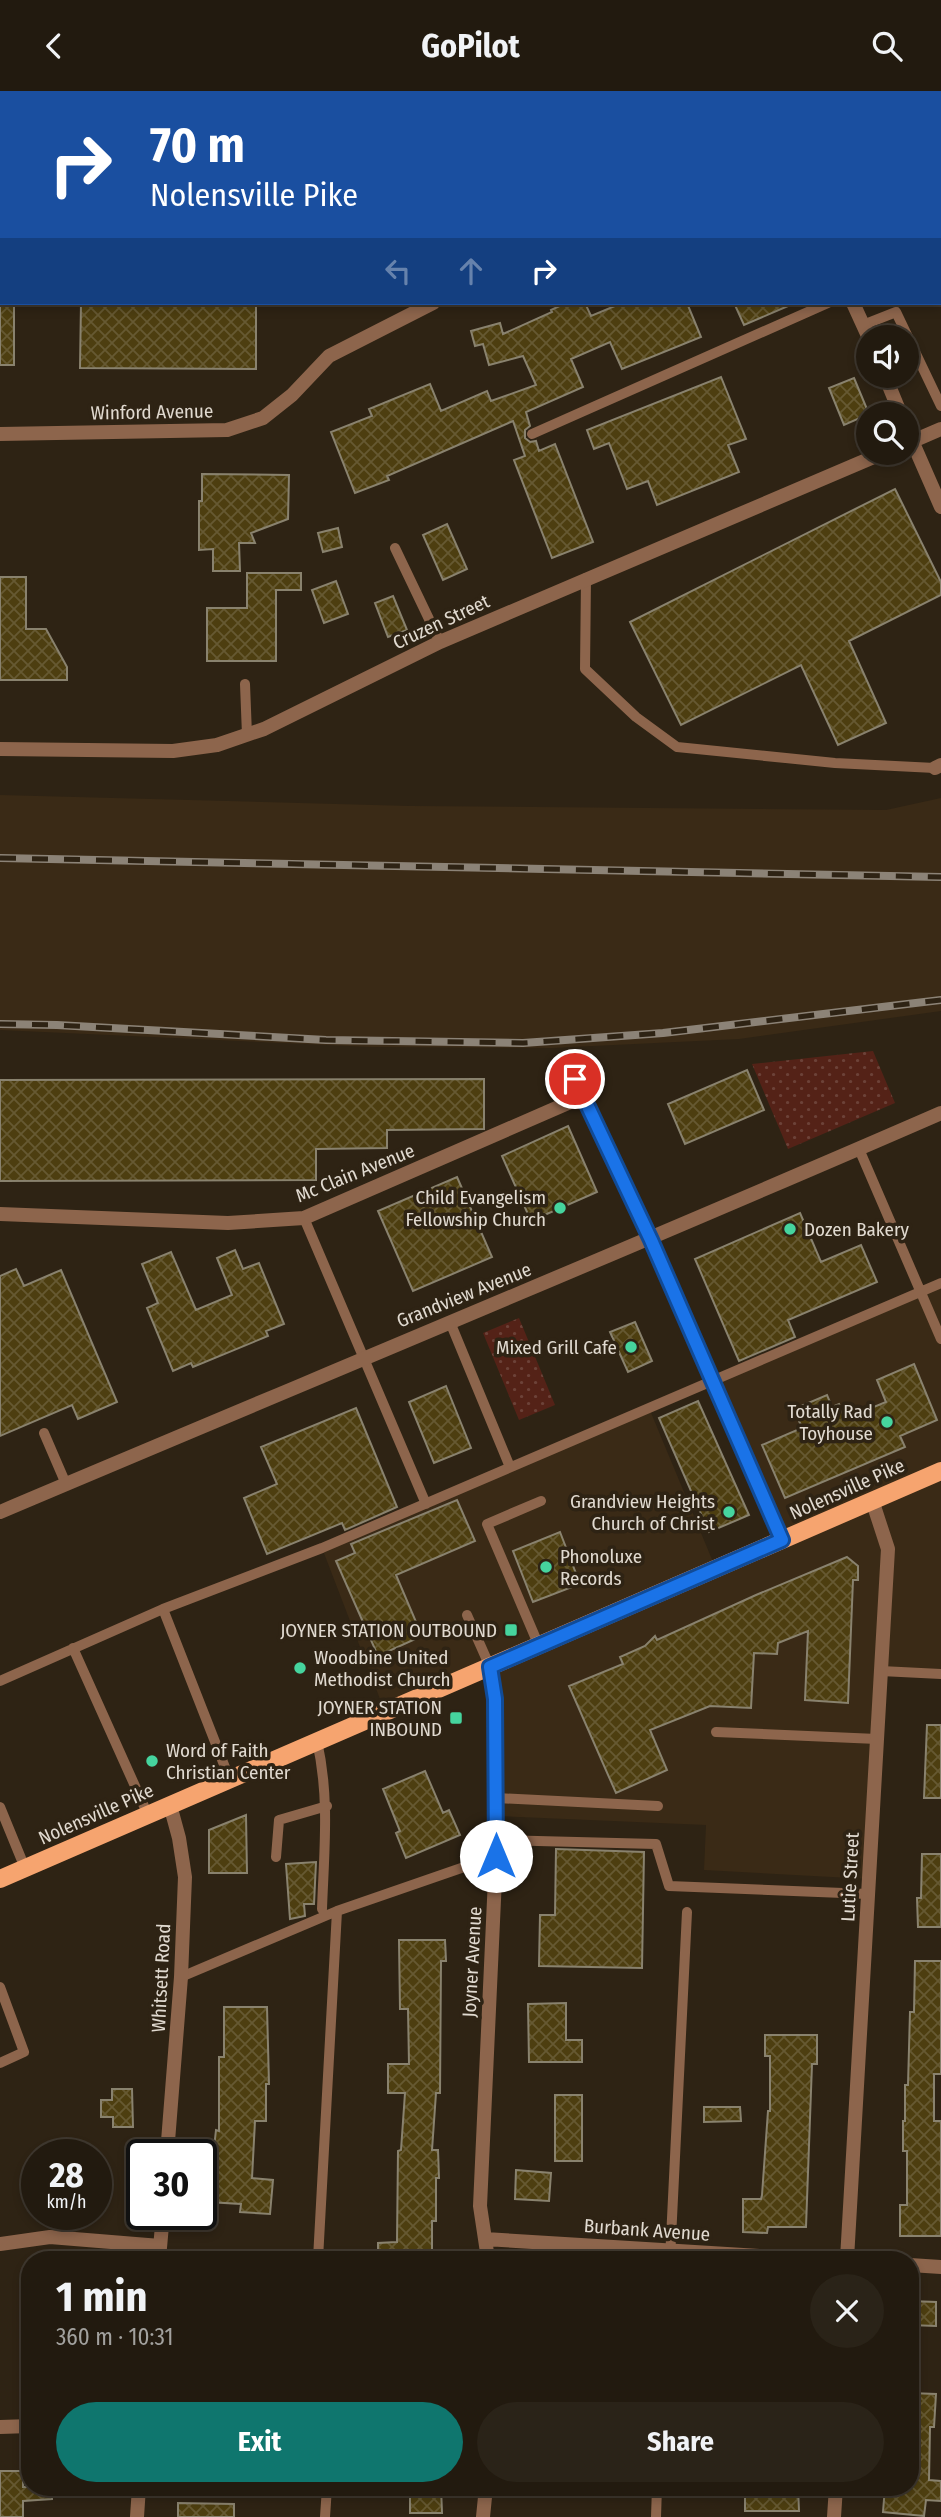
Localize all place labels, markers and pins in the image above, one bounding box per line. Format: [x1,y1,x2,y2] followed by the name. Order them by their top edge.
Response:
[545,1049,605,1109] pin
[405,1186,546,1231] place label: Child Evangelism Fellowship Church
[552,1200,568,1216] marker: Child Evangelism Fellowship Church
[804,1218,910,1241] place label: Dozen Bakery
[782,1221,798,1237] marker: Dozen Bakery
[496,1336,617,1359] place label: Mixed Grill Cafe
[623,1339,639,1355] marker: Mixed Grill Cafe
[788,1400,873,1445] place label: Totally Rad Toyhouse
[879,1414,895,1430] marker: Totally Rad Toyhouse
[570,1490,716,1535] place label: Grandview Heights Church of Christ
[721,1504,737,1520] marker: Grandview Heights Church of Christ
[560,1545,642,1590] place label: Phonoluxe Records
[538,1559,554,1575] marker: Phonoluxe Records
[280,1619,497,1642] place label: JOYNER STATION OUTBOUND
[503,1622,519,1638] marker: JOYNER STATION OUTBOUND
[314,1646,451,1691] place label: Woodbine United Methodist Church
[292,1660,308,1676] marker: Woodbine United Methodist Church
[318,1696,442,1741] place label: JOYNER STATION INBOUND
[448,1710,464,1726] marker: JOYNER STATION INBOUND
[166,1739,291,1784] place label: Word of Faith Christian Center
[144,1753,160,1769] marker: Word of Faith Christian Center

